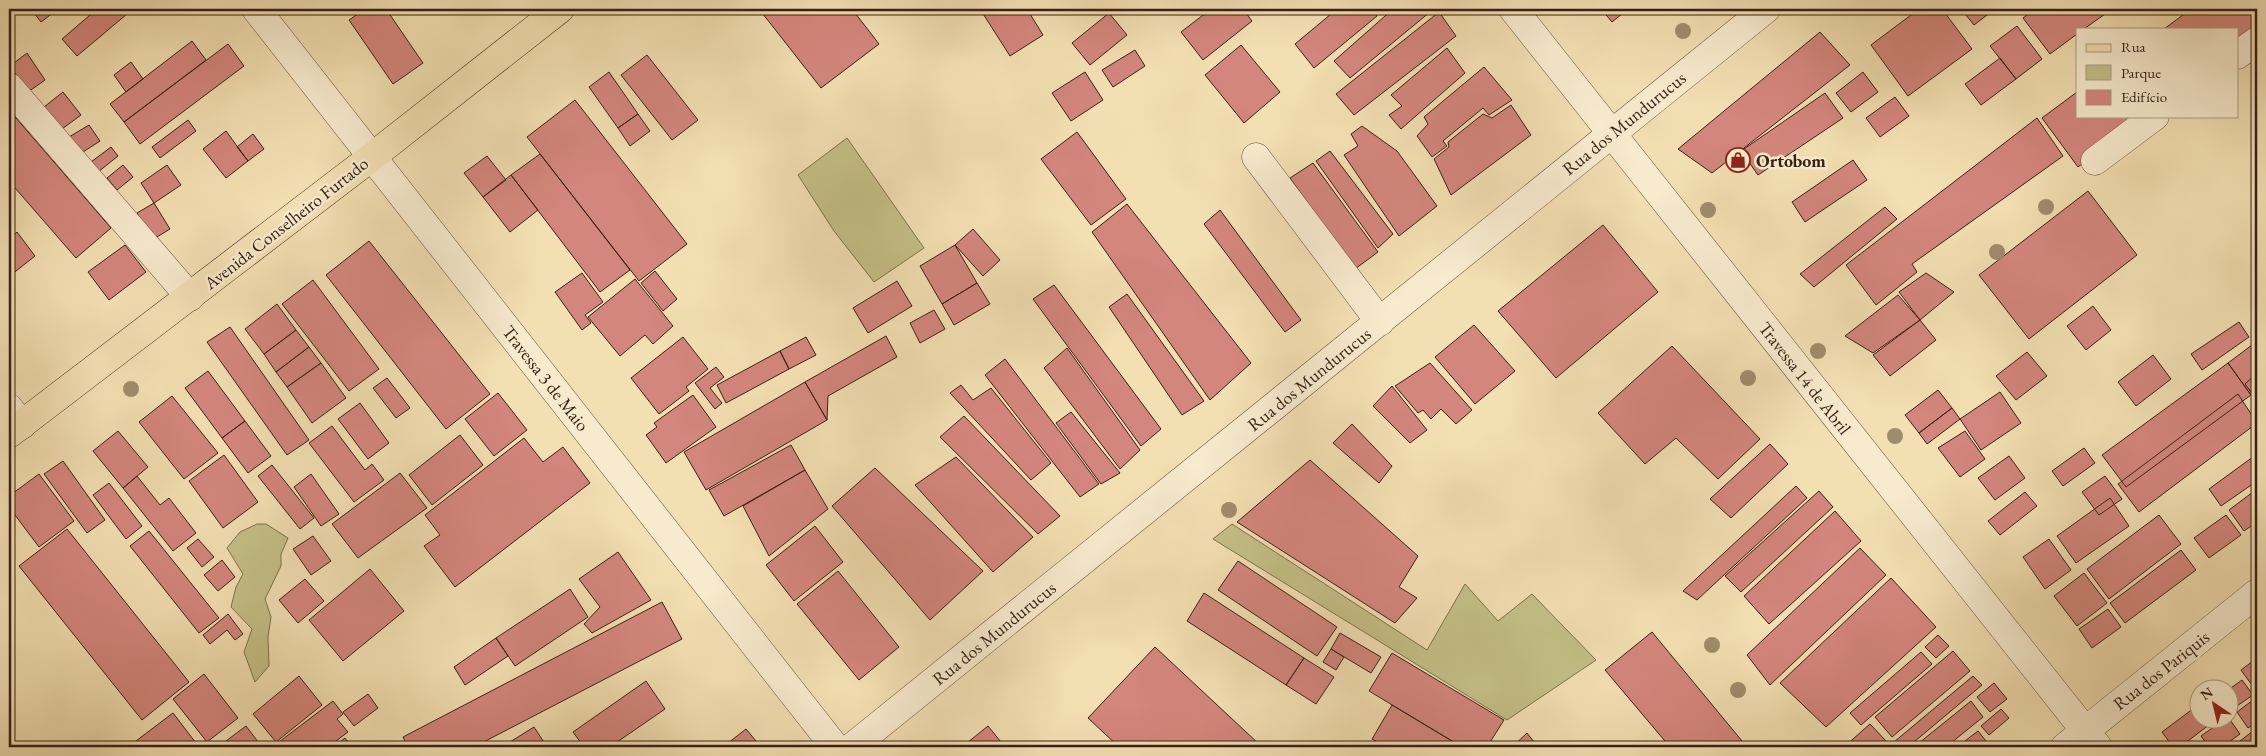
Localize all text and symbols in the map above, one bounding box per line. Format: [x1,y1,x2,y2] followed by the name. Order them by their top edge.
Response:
[2076,28,2238,118] legend
[2121,37,2146,56] text: Rua
[2121,63,2161,82] text: Parque
[1558,66,1691,180] street label: Rua dos Mundurucus
[2121,87,2167,106] text: Edifício
[1725,147,1751,173] shop icon: Ortobom
[1756,149,1826,172] place label: Ortobom
[198,152,373,295] street label: Avenida Conselheiro Furtado
[1754,317,1856,439] street label: Travessa 14 de Abril
[497,320,595,436] street label: Travessa 3 de Maio
[1243,322,1376,436] street label: Rua dos Mundurucus
[928,576,1061,690] street label: Rua dos Mundurucus
[2108,625,2214,715] street label: Rua dos Pariquis
[2188,678,2238,728] north arrow
[2197,682,2217,704] text: N

